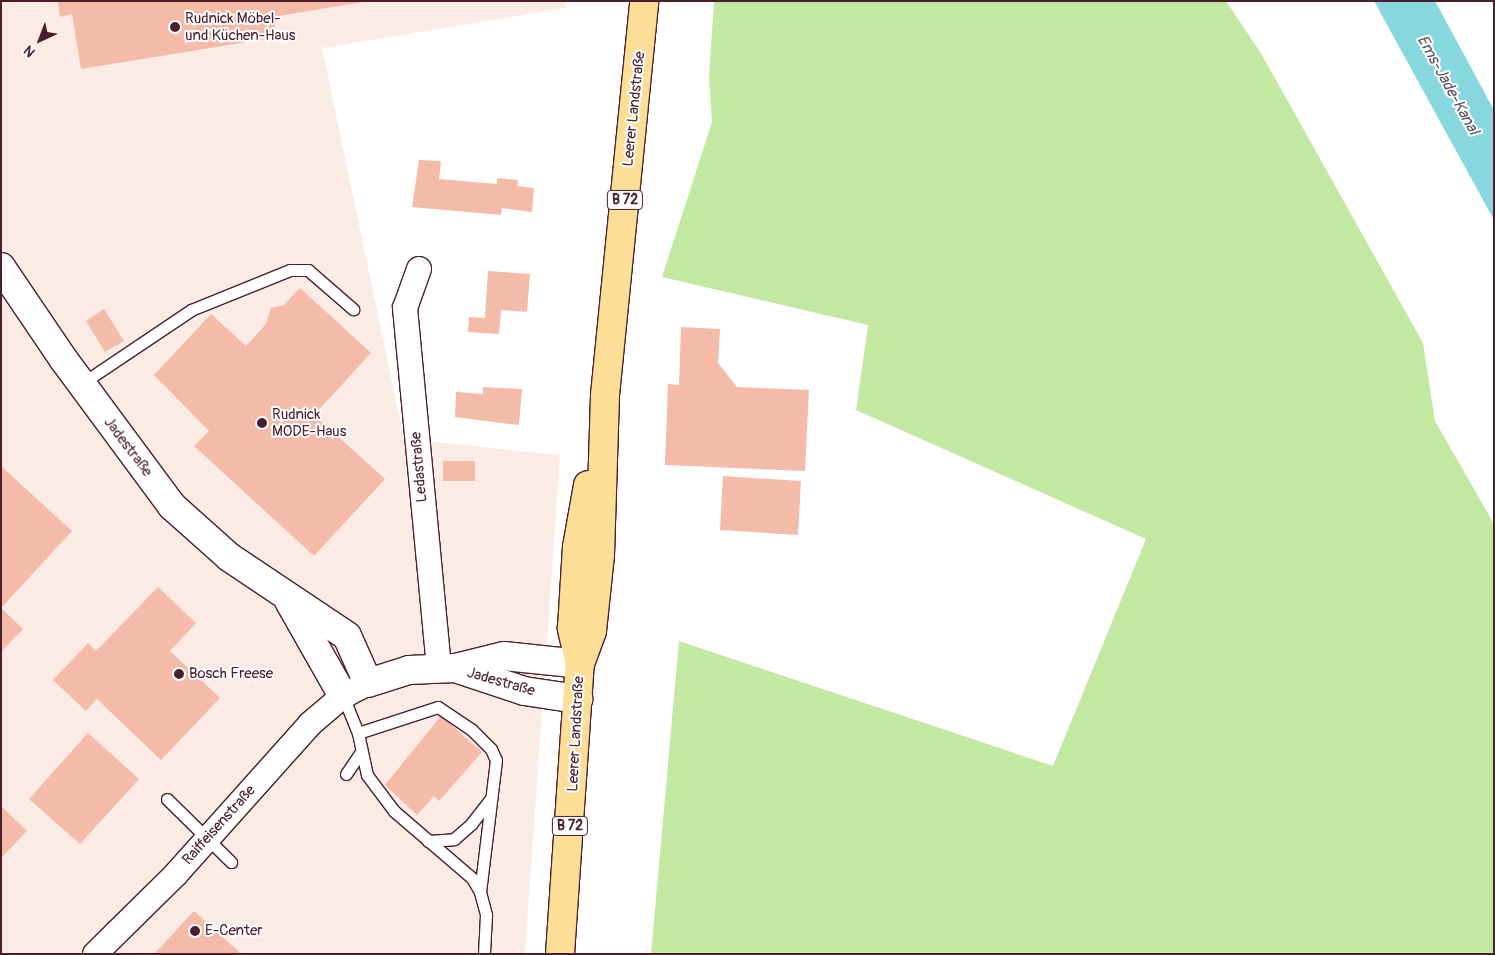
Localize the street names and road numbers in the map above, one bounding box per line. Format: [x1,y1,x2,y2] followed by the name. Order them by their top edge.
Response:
[619,50,649,168] street label: Leerer Landstraße
[606,188,644,212] road number: B 72
[100,414,156,480] street label: Jadestraße
[407,431,431,503] street label: Ledastraße
[465,664,537,700] street label: Jadestraße
[564,676,588,792] street label: Leerer Landstraße
[179,782,259,868] street label: Raiffeisenstraße
[551,814,589,838] road number: B 72

